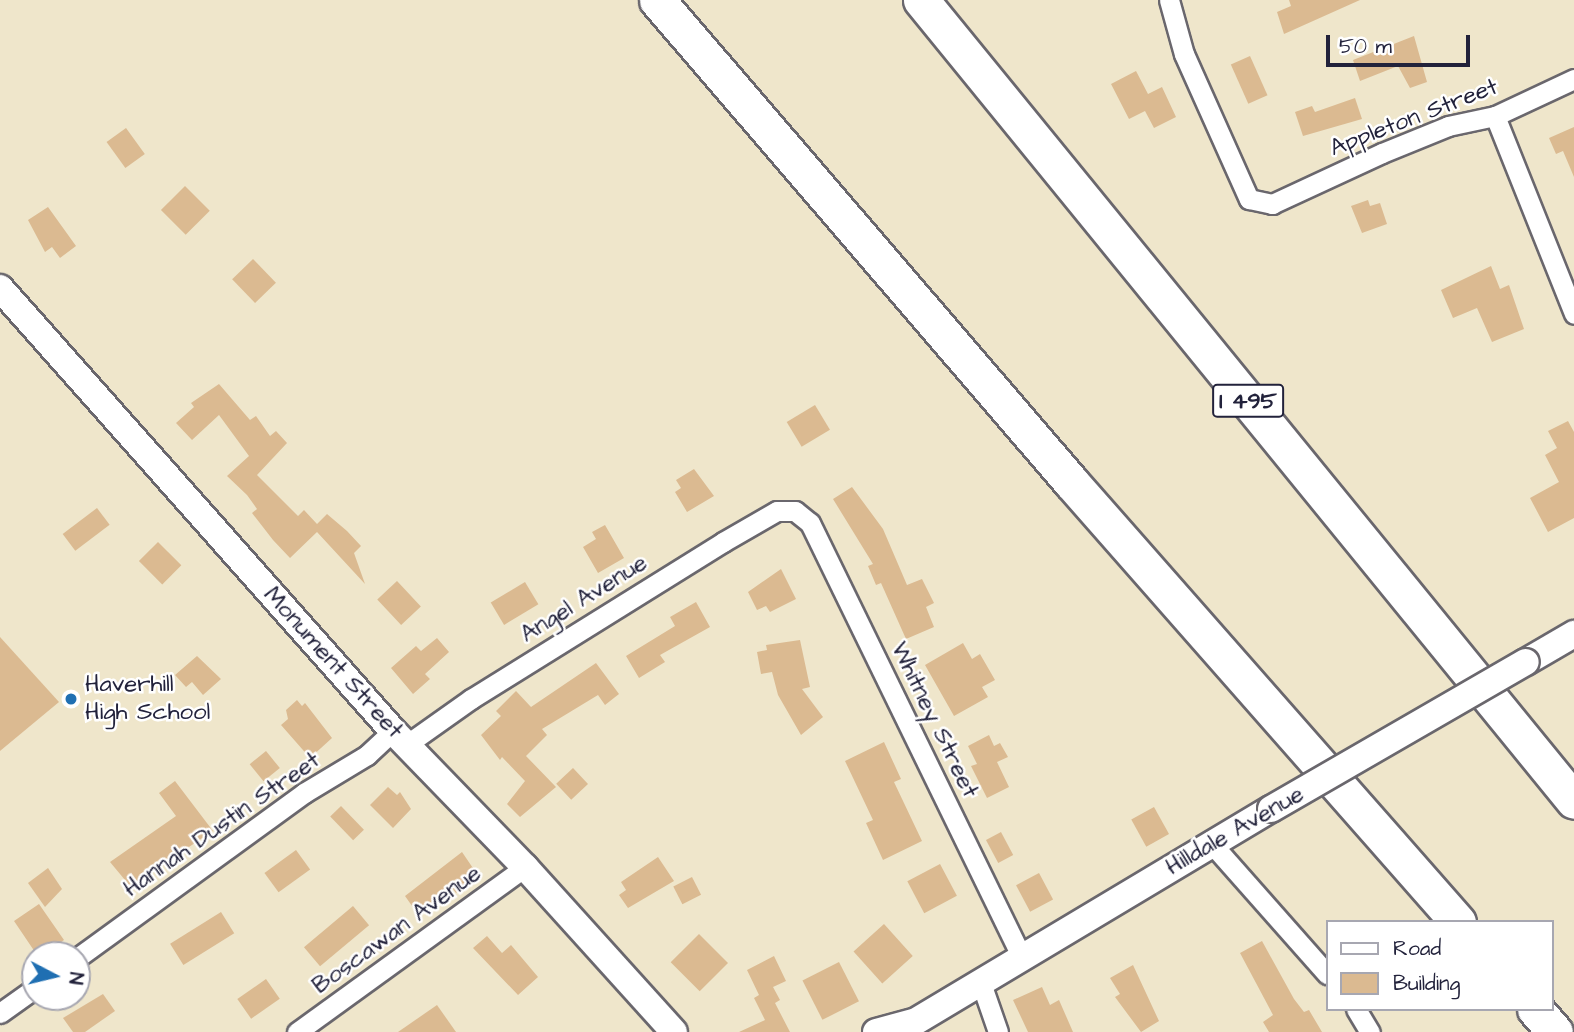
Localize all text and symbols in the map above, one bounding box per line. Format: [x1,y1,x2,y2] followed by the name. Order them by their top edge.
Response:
[1329,21,1472,65] scale bar
[1339,32,1392,61] text: 50 m
[1326,73,1502,163] street label: Appleton Street
[1211,382,1285,420] road number: I 495
[515,549,653,649] street label: Angel Avenue
[257,581,409,745] street label: Monument Street
[884,637,984,803] street label: Whitney Street
[85,671,210,727] place label: Haverhill High School
[63,691,79,707] marker: Haverhill High School
[118,746,326,904] street label: Hannah Dustin Street
[1161,780,1309,882] street label: Hilldale Avenue
[307,859,487,1001] street label: Boscawan Avenue
[1326,920,1553,1011] legend
[1393,934,1441,963] text: Road
[21,941,91,1011] north arrow
[1393,969,1460,998] text: Building
[61,971,89,986] text: N

